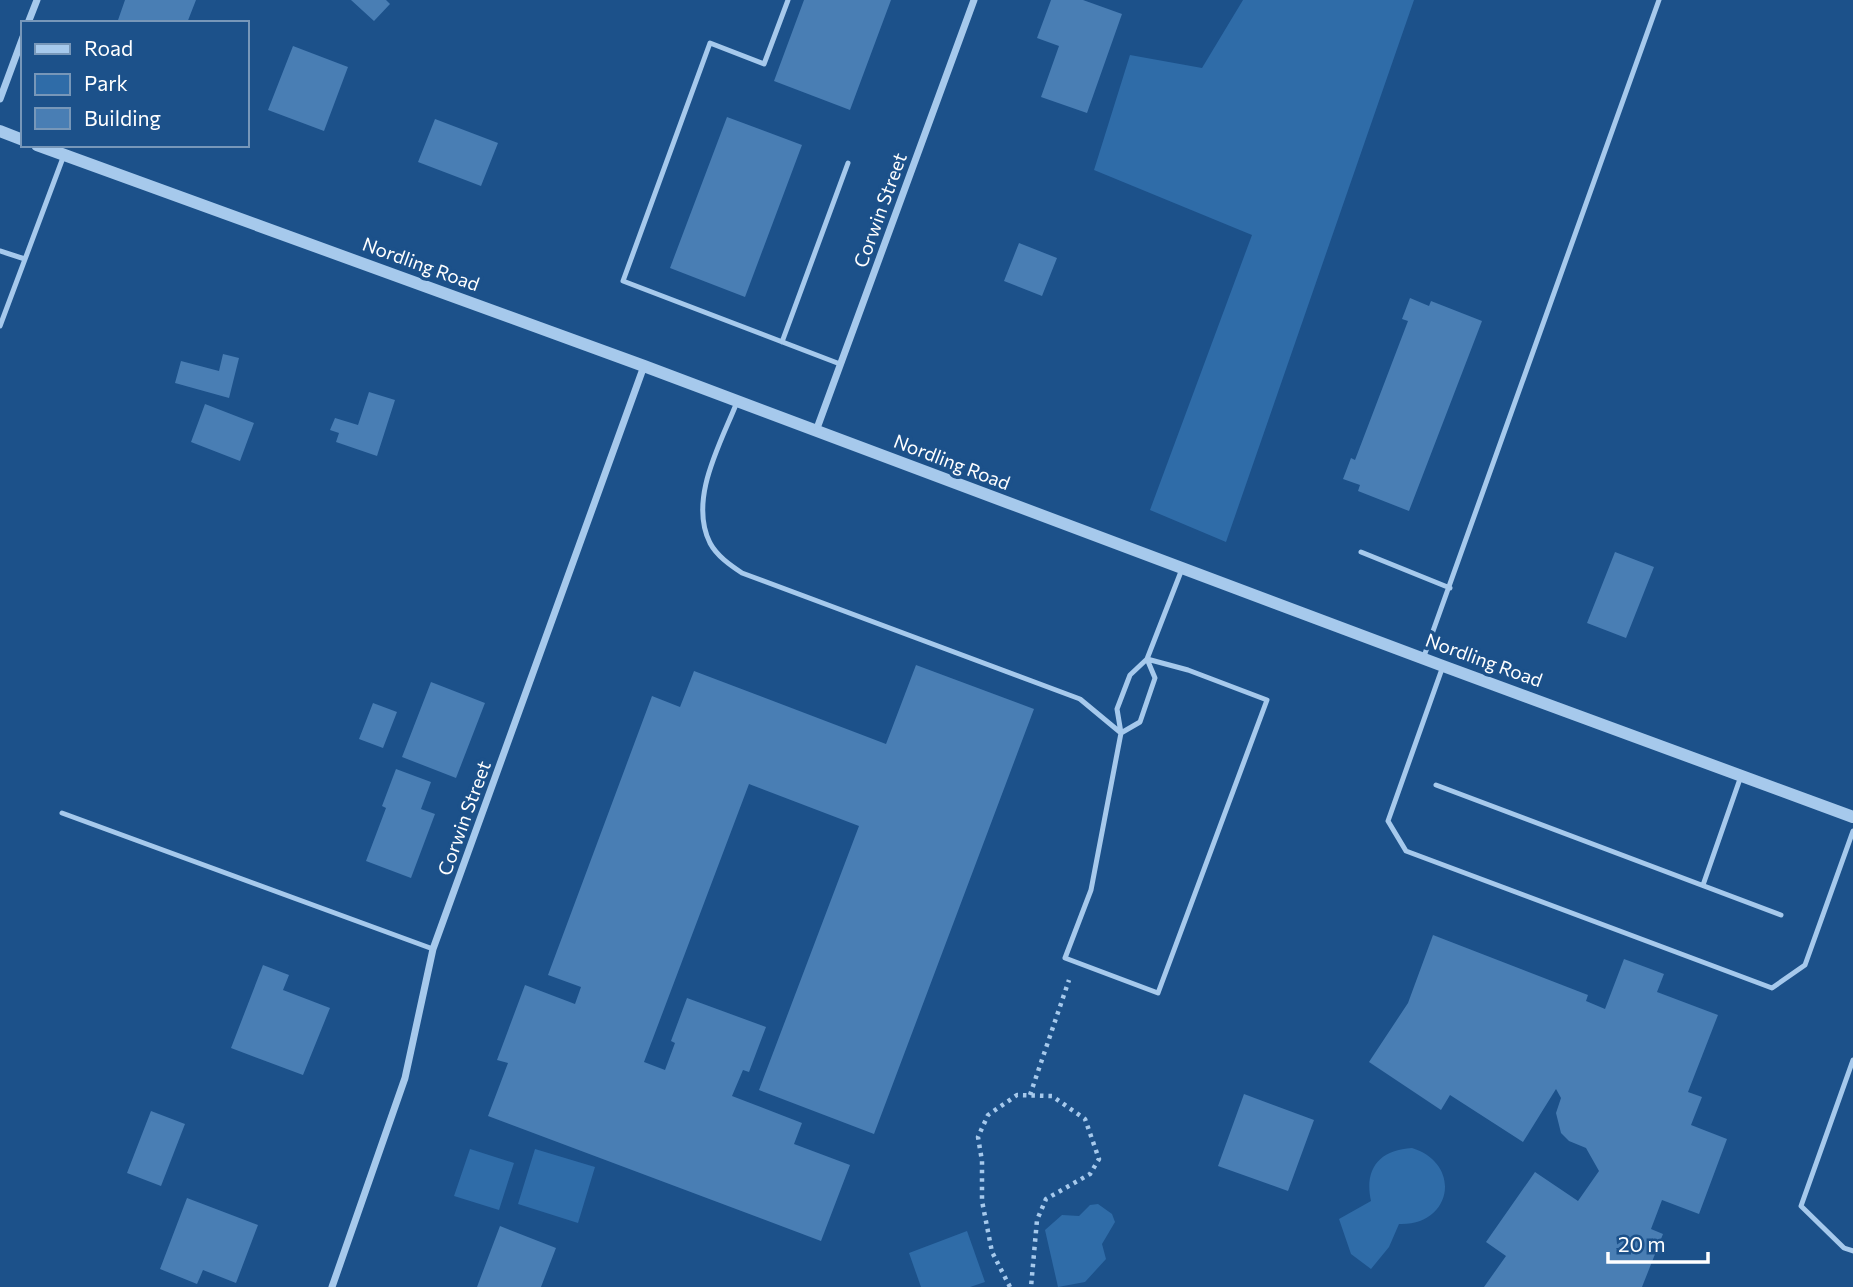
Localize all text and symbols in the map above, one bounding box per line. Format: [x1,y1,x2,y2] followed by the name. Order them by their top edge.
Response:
[21,21,248,147] legend
[84,35,133,60] text: Road
[84,70,128,95] text: Park
[84,105,161,130] text: Building
[848,149,911,270] street label: Corwin Street
[360,232,483,295] street label: Nordling Road
[891,429,1014,494] street label: Nordling Road
[1423,628,1546,691] street label: Nordling Road
[432,757,495,878] street label: Corwin Street
[1608,1220,1708,1264] scale bar
[1618,1231,1666,1256] text: 20 m

